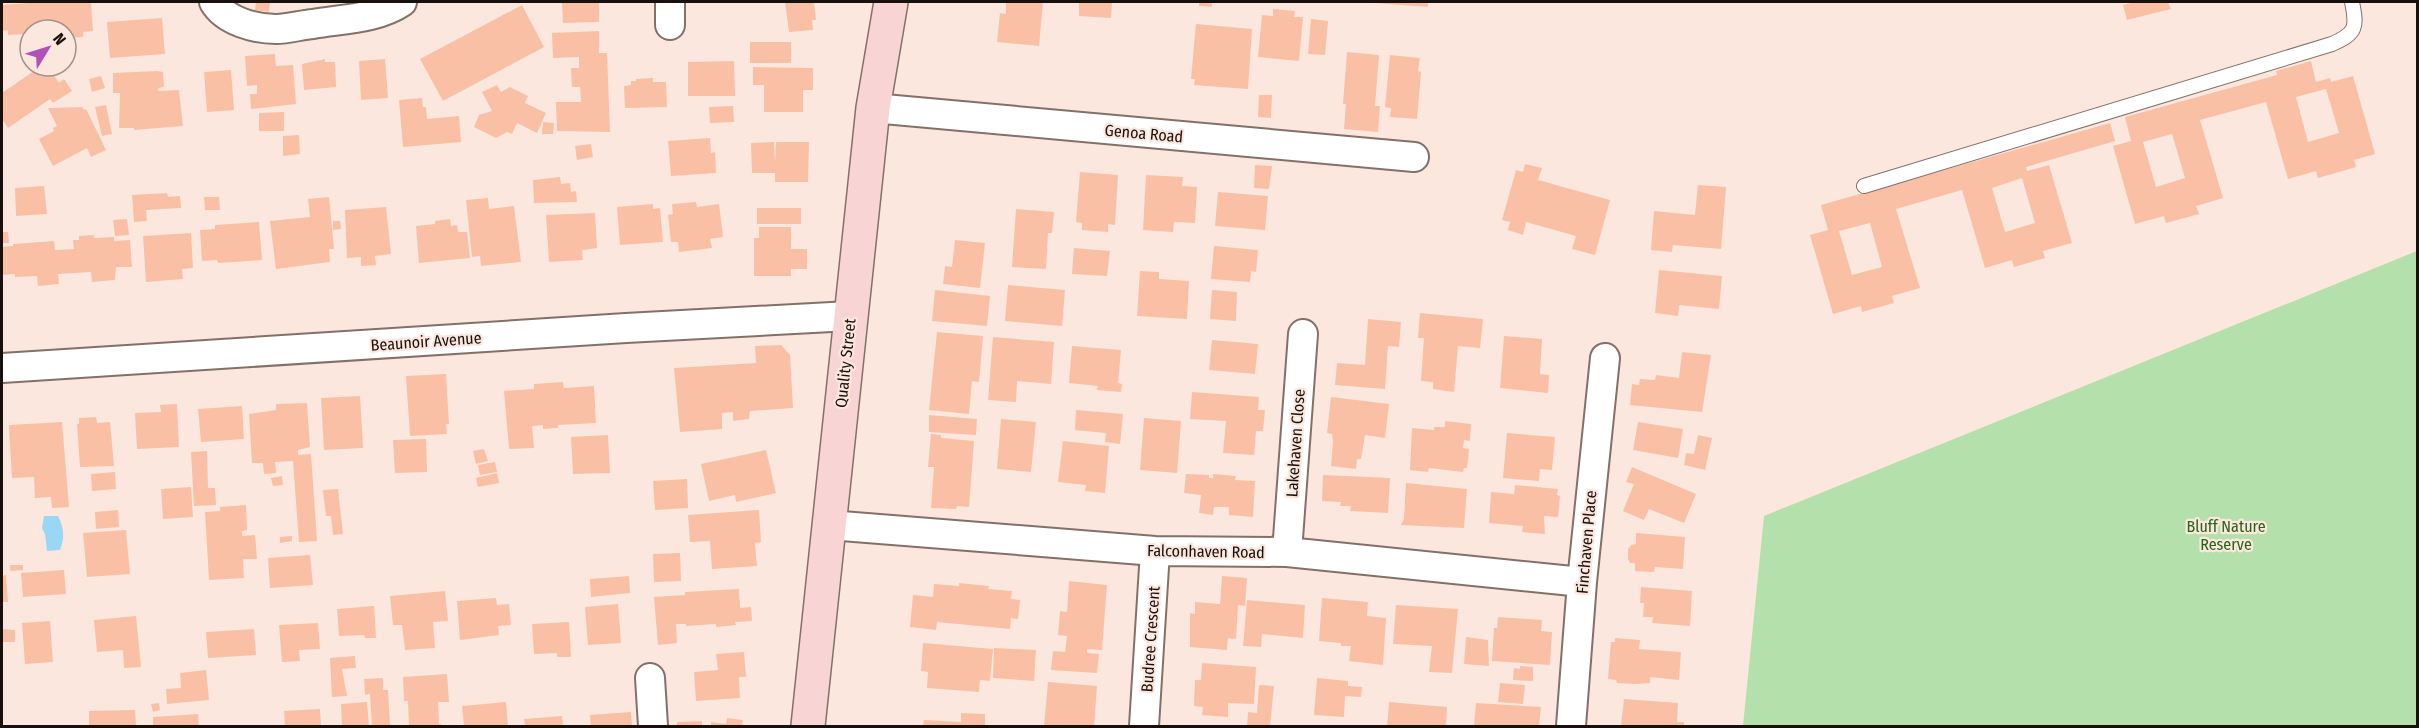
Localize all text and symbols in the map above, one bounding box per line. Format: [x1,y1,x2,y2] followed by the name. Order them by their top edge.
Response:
[18,18,78,78] north arrow
[49,29,70,49] text: N
[1104,121,1184,146] street label: Genoa Road
[831,317,860,409] street label: Quality Street
[370,328,482,355] street label: Beaunoir Avenue
[1282,388,1309,498] street label: Lakehaven Close
[1573,490,1600,594] street label: Finchaven Place
[2186,517,2266,554] park label: Bluff Nature Reserve
[1147,541,1265,562] street label: Falconhaven Road
[1137,585,1164,693] street label: Budree Crescent

